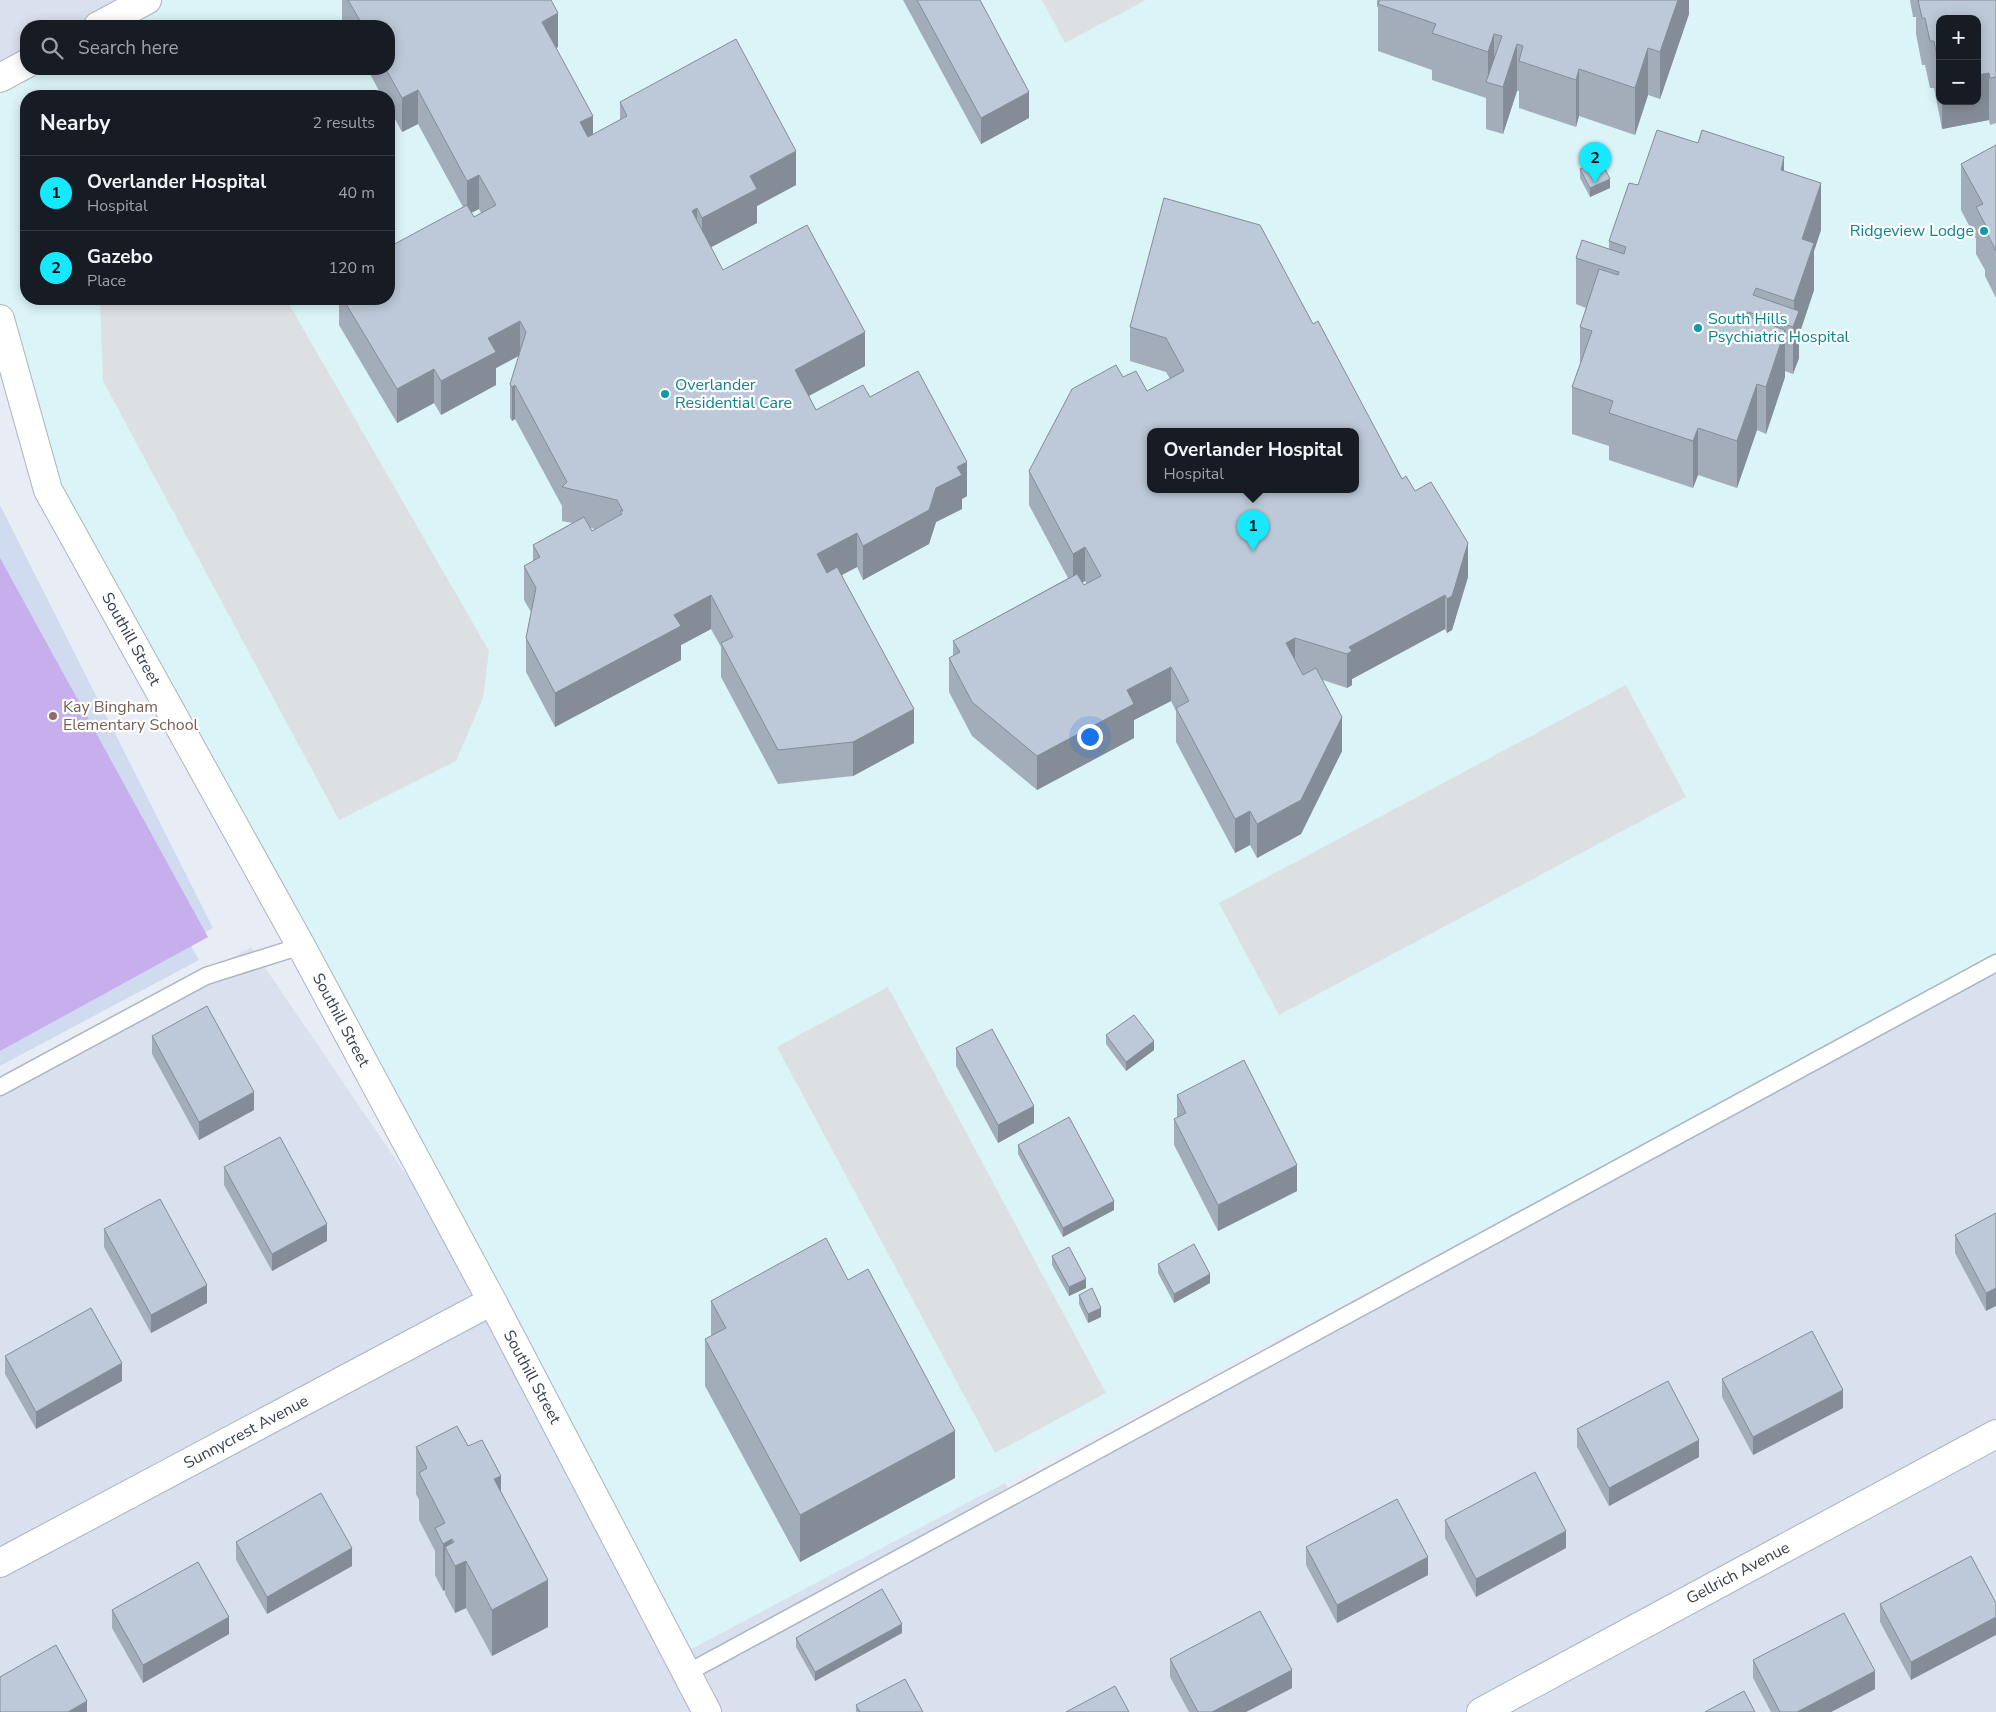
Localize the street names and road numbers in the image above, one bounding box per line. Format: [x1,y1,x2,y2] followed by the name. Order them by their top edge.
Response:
[96,588,166,690] street label: Southill Street
[307,969,375,1071] street label: Southill Street
[498,1326,566,1428] street label: Southill Street
[180,1390,312,1474] street label: Sunnycrest Avenue
[1682,1537,1794,1609] street label: Gellrich Avenue

